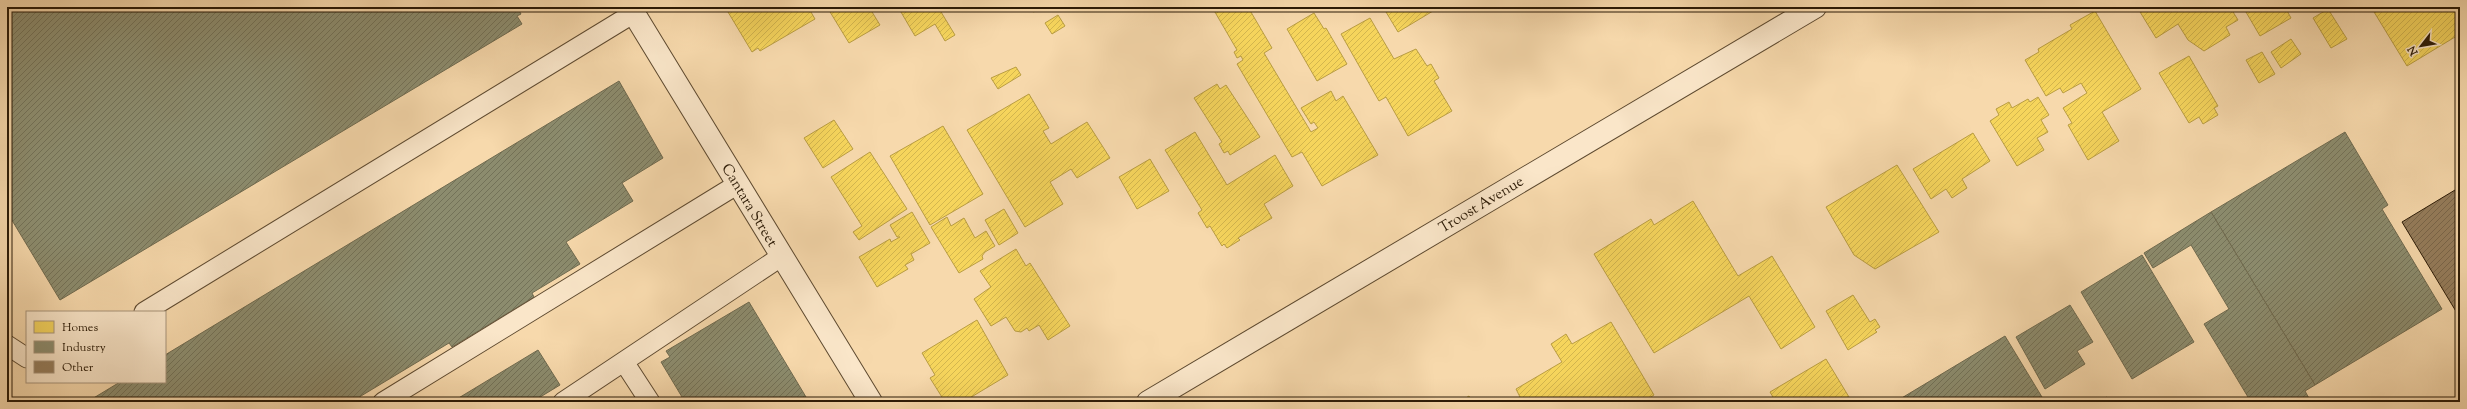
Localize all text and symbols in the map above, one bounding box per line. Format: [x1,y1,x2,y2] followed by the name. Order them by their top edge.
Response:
[2401,26,2441,66] north arrow
[2404,43,2423,59] text: N
[716,160,782,251] street label: Cantara Street
[1435,172,1528,239] street label: Troost Avenue
[26,311,166,383] legend
[62,319,98,337] text: Homes
[62,339,106,357] text: Industry
[62,359,94,377] text: Other

